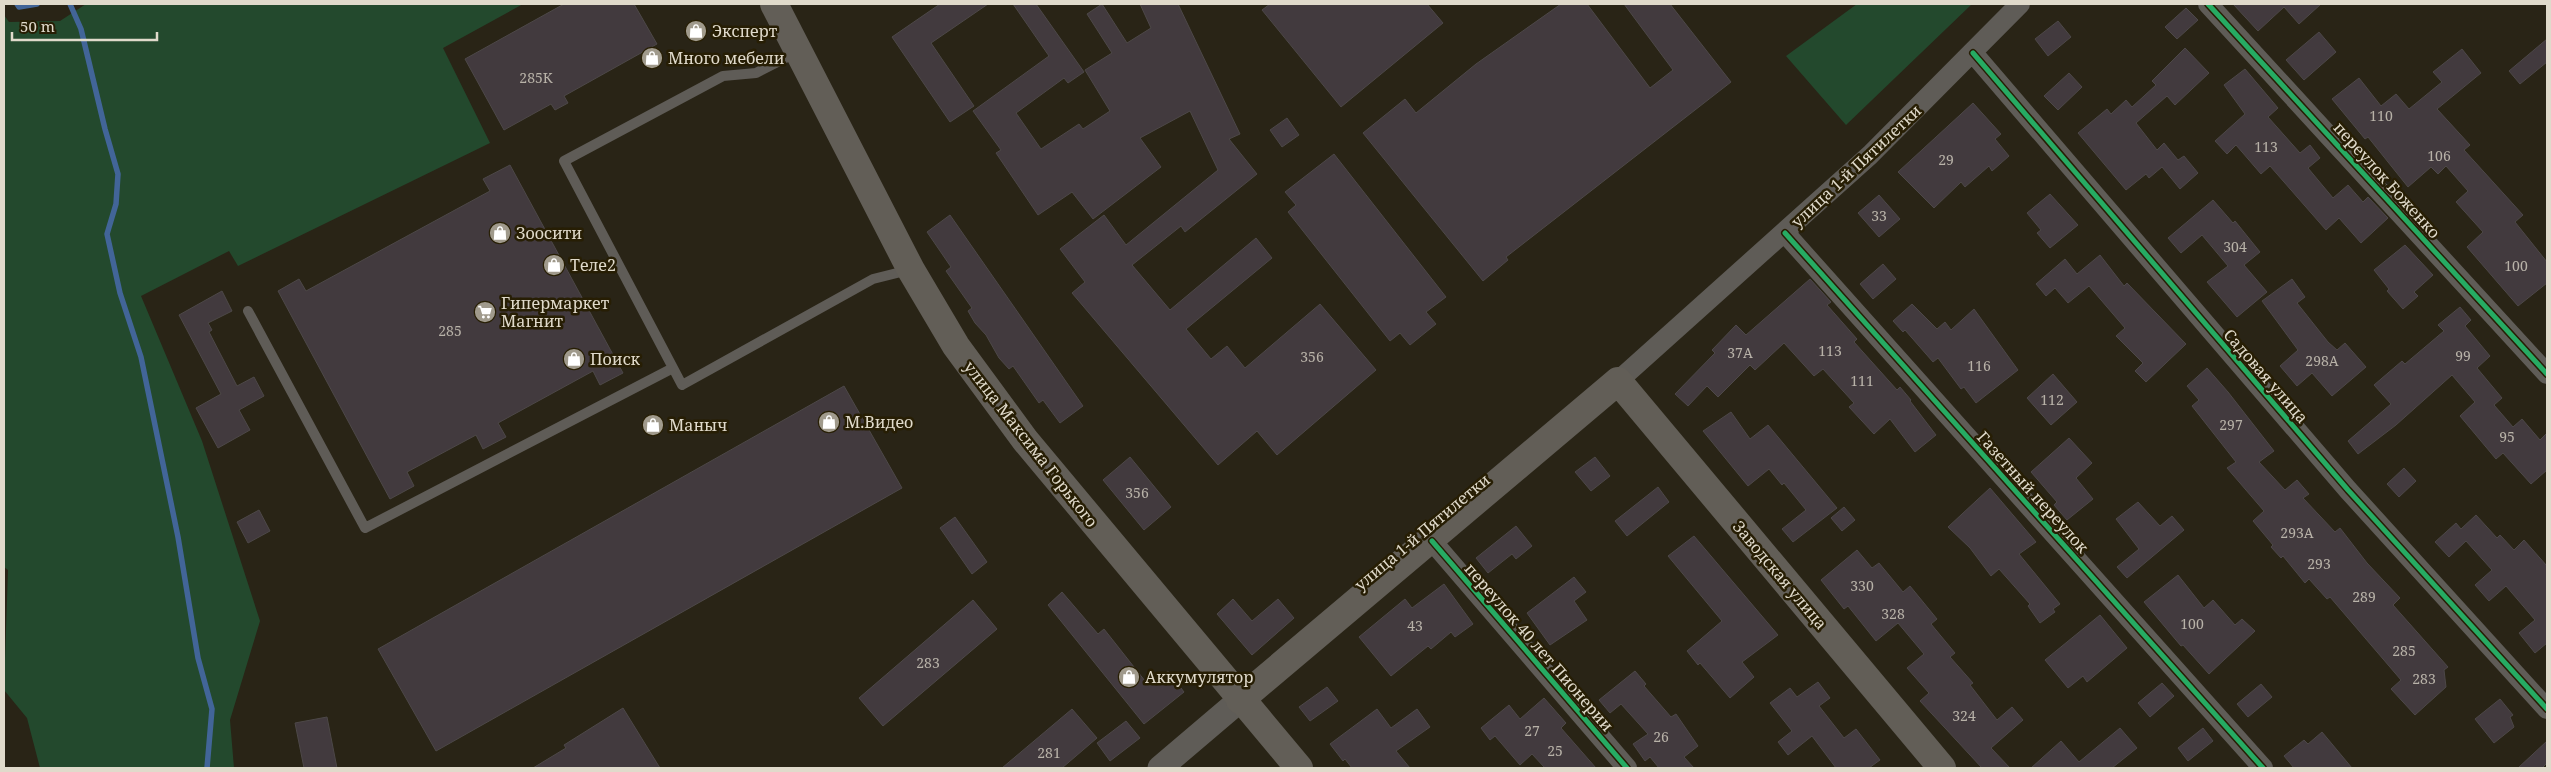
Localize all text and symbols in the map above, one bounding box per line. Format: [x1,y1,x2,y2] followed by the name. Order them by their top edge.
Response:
[12,10,158,42] scale bar
[20,16,55,36] text: 50 m
[684,19,708,43] shop icon: Эксперт
[712,20,778,42] place label: Эксперт
[640,46,664,70] shop icon: Много мебели
[668,47,785,69] place label: Много мебели
[519,68,553,87] house number: 285К
[1786,100,1926,232] street label: улица 1-й Пятилетки
[2369,106,2393,125] house number: 110
[2329,117,2445,243] street label: переулок Боженко
[2254,137,2278,156] house number: 113
[2427,146,2451,165] house number: 106
[1938,150,1954,169] house number: 29
[1871,206,1887,225] house number: 33
[488,221,512,245] shop icon: Зоосити
[516,222,582,244] place label: Зоосити
[2223,237,2247,256] house number: 304
[542,253,566,277] shop icon: Теле2
[570,254,616,276] place label: Теле2
[2504,256,2528,275] house number: 100
[501,292,610,332] place label: Гипермаркет Магнит
[473,300,497,324] supermarket icon: Гипермаркет Магнит
[438,321,462,340] house number: 285
[2219,324,2313,428] street label: Садовая улица
[1818,341,1842,360] house number: 113
[1727,343,1753,362] house number: 37А
[2455,346,2471,365] house number: 99
[562,347,586,371] shop icon: Поиск
[1300,347,1324,366] house number: 356
[590,348,641,370] place label: Поиск
[2305,351,2339,370] house number: 298А
[959,356,1103,532] street label: улица Максима Горького
[1967,356,1991,375] house number: 116
[1850,371,1874,390] house number: 111
[2040,390,2064,409] house number: 112
[817,410,841,434] shop icon: М.Видео
[845,411,913,433] place label: М.Видео
[641,413,665,437] shop icon: Маныч
[669,414,727,436] place label: Маныч
[2219,415,2243,434] house number: 297
[1972,426,2094,558] street label: Газетный переулок
[2499,427,2515,446] house number: 95
[1350,469,1495,595] street label: улица 1-й Пятилетки
[1125,483,1149,502] house number: 356
[1728,516,1832,634] street label: Заводская улица
[2280,523,2314,542] house number: 293А
[2307,554,2331,573] house number: 293
[1460,558,1618,736] street label: переулок 40 лет Пионерии
[1850,576,1874,595] house number: 330
[2352,587,2376,606] house number: 289
[1881,604,1905,623] house number: 328
[2180,614,2204,633] house number: 100
[1407,616,1423,635] house number: 43
[2392,641,2416,660] house number: 285
[916,653,940,672] house number: 283
[1117,665,1141,689] shop icon: Аккумулятор
[1145,666,1254,688] place label: Аккумулятор
[2412,669,2436,688] house number: 283
[1952,706,1976,725] house number: 324
[1524,721,1540,740] house number: 27
[1653,727,1669,746] house number: 26
[1547,741,1563,760] house number: 25
[1037,743,1061,762] house number: 281

